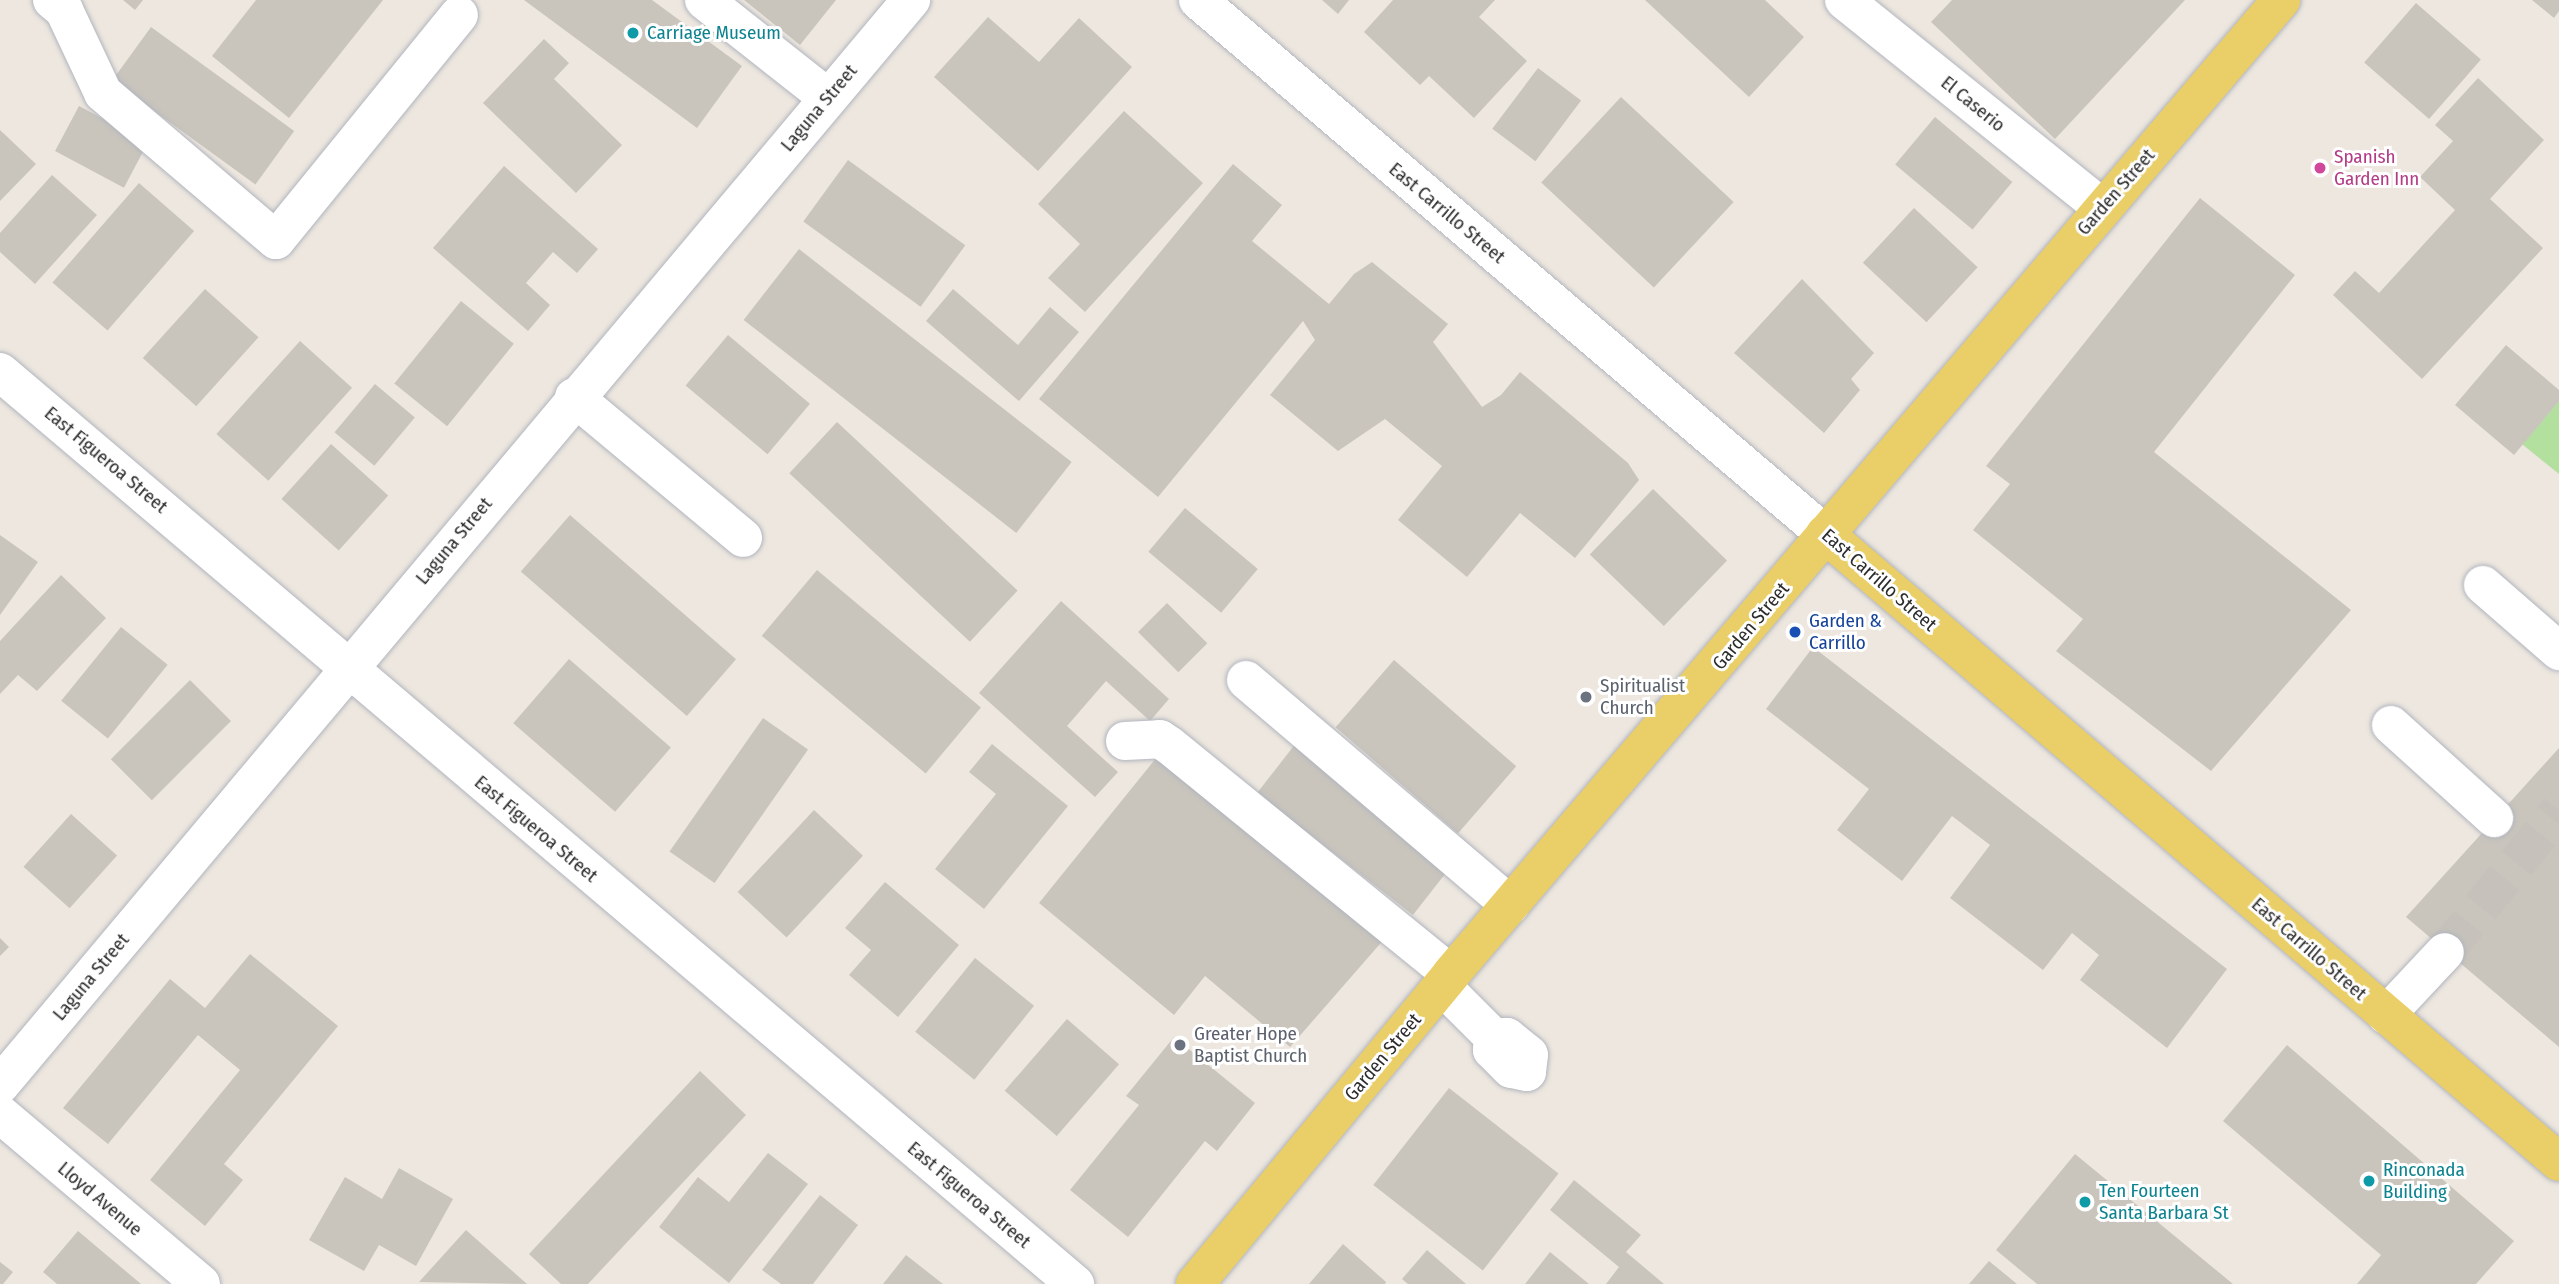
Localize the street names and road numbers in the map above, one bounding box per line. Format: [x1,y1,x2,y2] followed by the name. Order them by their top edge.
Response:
[776,60,862,156] street label: Laguna Street
[1936,71,2010,137] street label: El Caserio
[2072,144,2160,240] street label: Garden Street
[1384,158,1510,268] street label: East Carrillo Street
[40,402,172,518] street label: East Figueroa Street
[411,493,497,589] street label: Laguna Street
[1817,524,1941,636] street label: East Carrillo Street
[1708,578,1794,674] street label: Garden Street
[470,771,602,887] street label: East Figueroa Street
[2247,893,2371,1005] street label: East Carrillo Street
[48,929,134,1025] street label: Laguna Street
[1340,1009,1426,1105] street label: Garden Street
[903,1137,1035,1253] street label: East Figueroa Street
[53,1157,147,1241] street label: Lloyd Avenue

